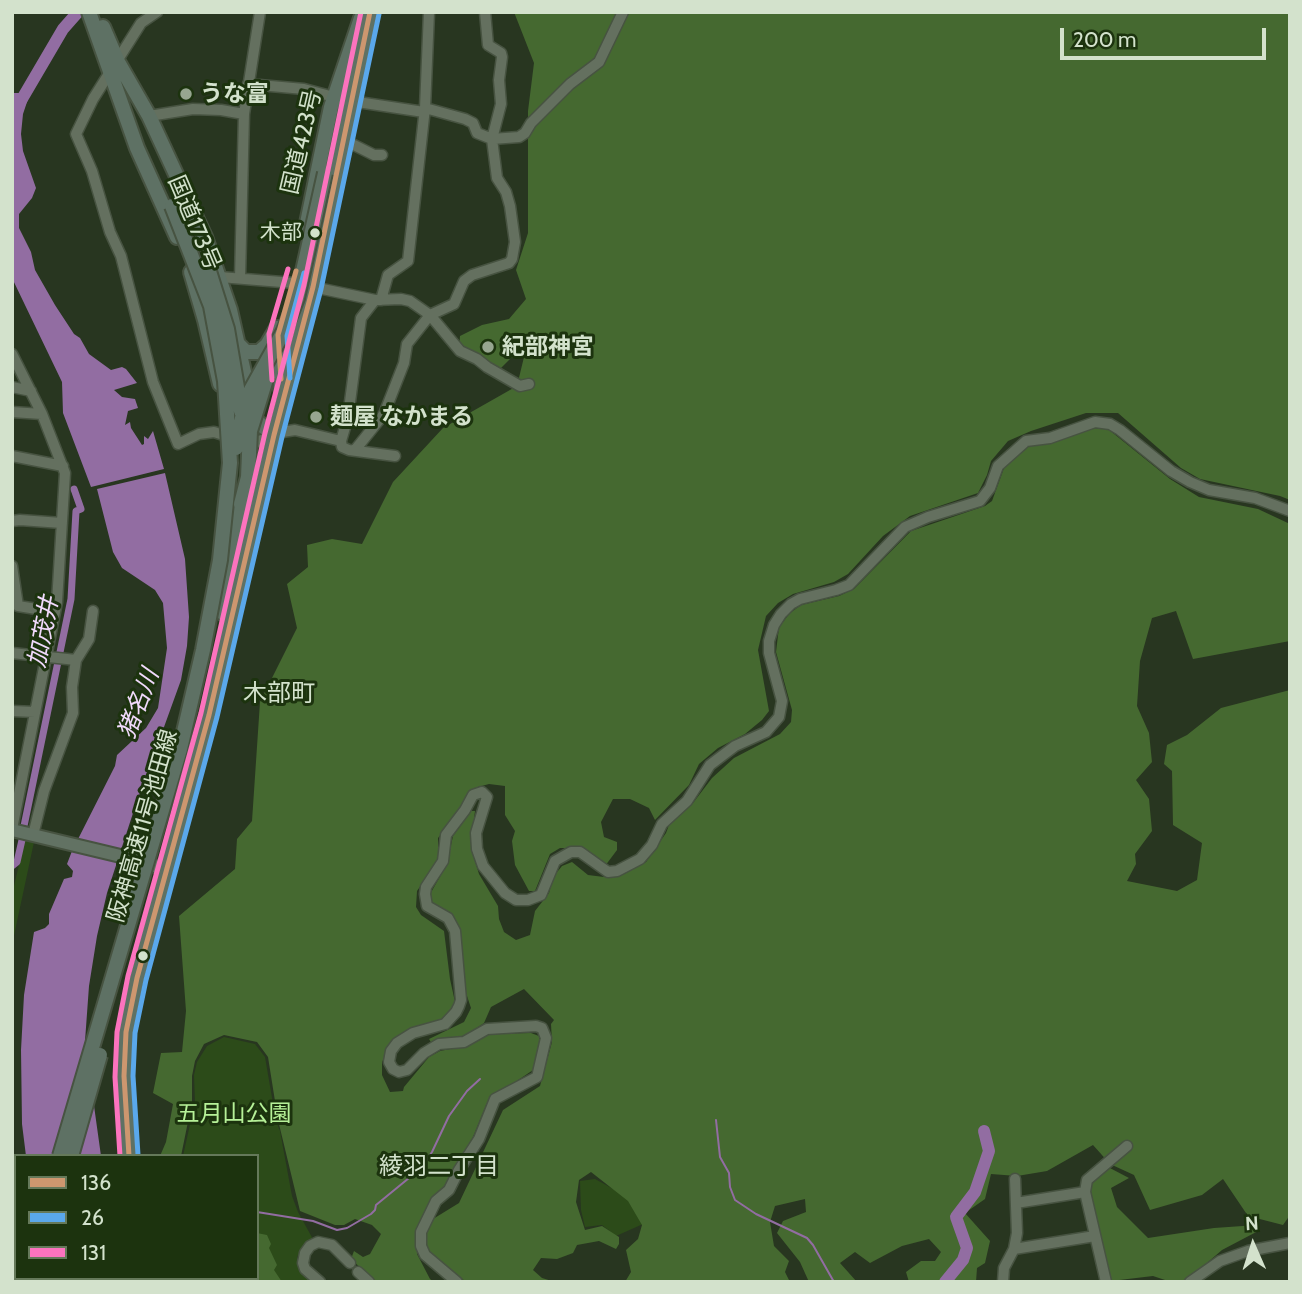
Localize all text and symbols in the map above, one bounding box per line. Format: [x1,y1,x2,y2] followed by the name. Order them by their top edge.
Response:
[1064,14,1270,58] scale bar
[1073,27,1136,52] text: 200 m
[200,80,269,108] place label: うな富
[178,86,194,102] marker: うな富
[277,87,327,197] street label: 国道423号
[162,171,226,275] street label: 国道173号
[260,220,302,246] place label: 木部
[308,226,322,240] marker: 木部
[502,333,594,361] place label: 紀部神宮
[480,339,496,355] marker: 紀部神宮
[330,403,473,431] place label: 麺屋 なかまる
[308,409,324,425] marker: 麺屋 なかまる
[23,594,65,670] water label: 加茂井
[113,665,165,743] water label: 猪名川
[243,680,315,708] district label: 木部町
[102,727,184,925] street label: 阪神高速11号池田線
[136,949,150,963] unlabelled marker
[177,1100,291,1128] park label: 五月山公園
[379,1153,499,1181] district label: 綾羽二丁目
[14,1154,259,1280] legend
[81,1170,111,1195] text: 136
[81,1205,104,1230] text: 26
[1218,1210,1288,1280] north arrow
[1245,1212,1259,1235] text: N
[81,1240,106,1265] text: 131

